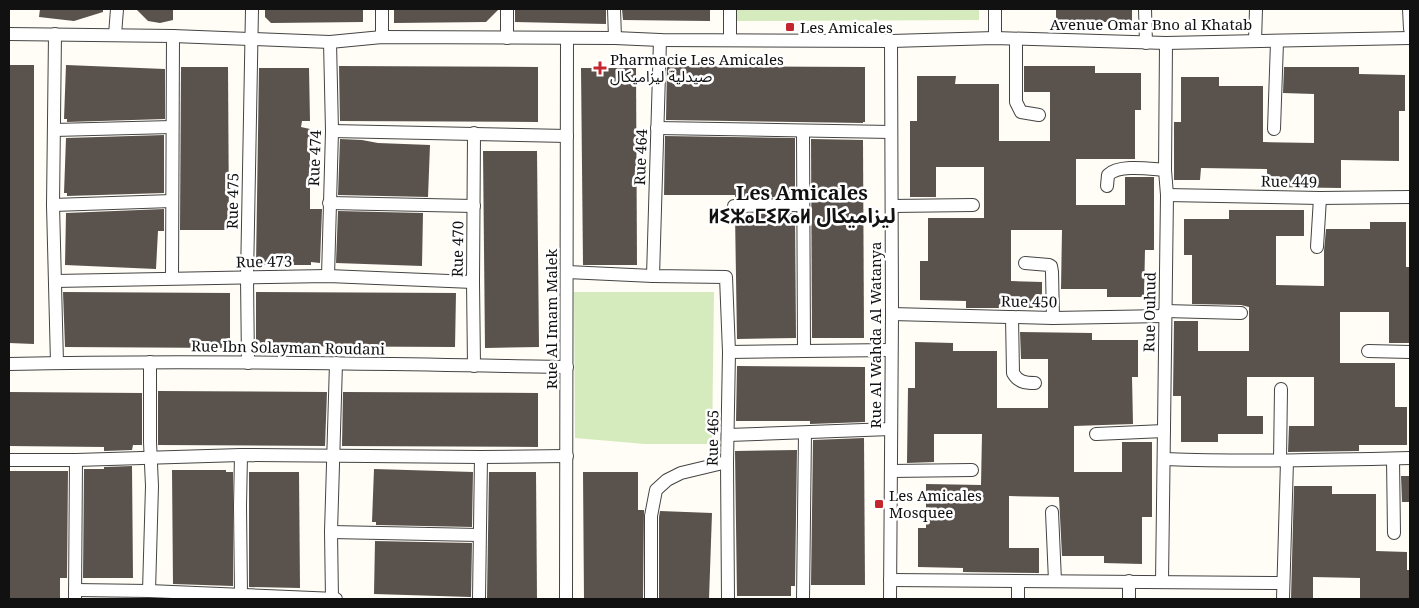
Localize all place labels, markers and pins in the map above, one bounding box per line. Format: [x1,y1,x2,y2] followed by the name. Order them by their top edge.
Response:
[800,17,893,37] place label: Les Amicales
[784,21,796,33] marker: Les Amicales
[610,49,784,86] place label: Pharmacie Les Amicales صيدلية ليزاميكال
[594,62,606,74] marker: Pharmacie Les Amicales صيدلية ليزاميكال
[889,485,982,522] place label: Les Amicales Mosquee
[873,498,885,510] marker: Les Amicales Mosquee

